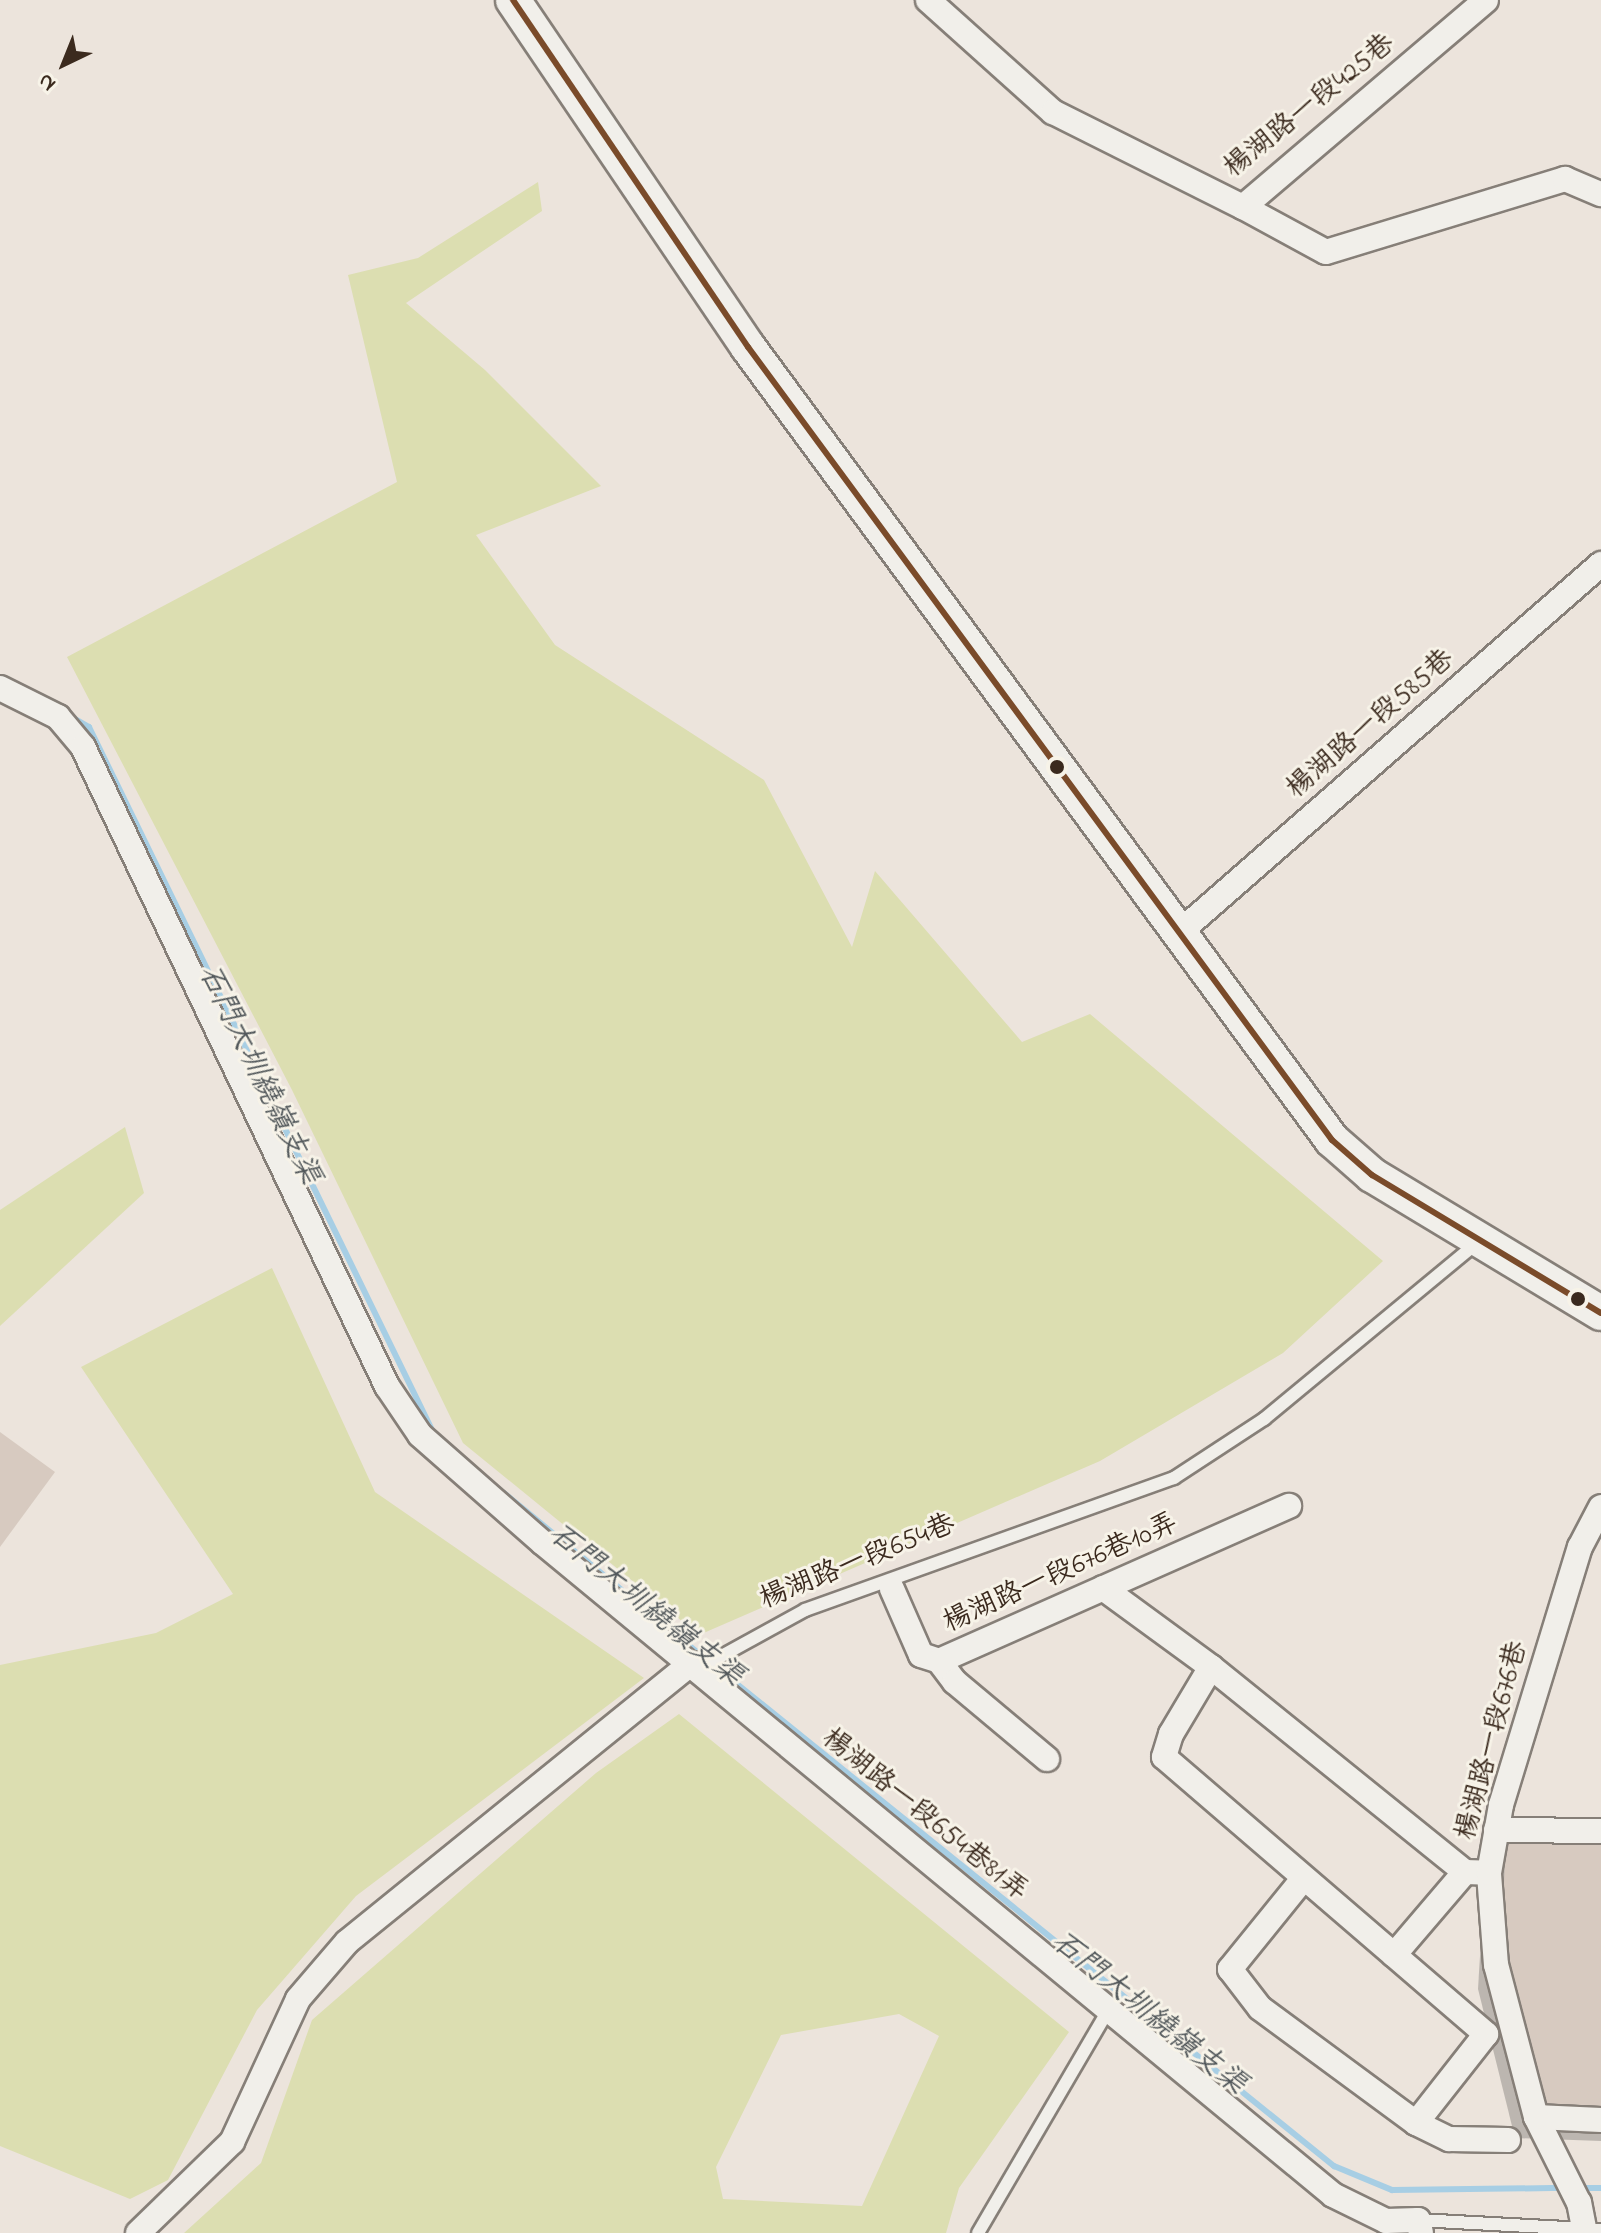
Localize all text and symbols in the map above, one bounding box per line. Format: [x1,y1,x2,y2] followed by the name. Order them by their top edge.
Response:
[24,24,104,104] north arrow
[1218,28,1402,186] street label: 楊湖路一段425巷
[31,65,64,98] text: N
[1281,643,1461,807] street label: 楊湖路一段585巷
[1049,759,1065,775] unlabelled marker
[189,959,327,1191] water label: 石門大圳繞嶺支渠
[1570,1291,1586,1307] unlabelled marker
[939,1507,1183,1641] street label: 楊湖路一段676巷10弄
[755,1508,961,1618] street label: 楊湖路一段654巷
[540,1516,750,1696] water label: 石門大圳繞嶺支渠
[1450,1638,1536,1844] street label: 楊湖路一段676巷
[814,1723,1034,1909] street label: 楊湖路一段654巷81弄
[1043,1924,1253,2104] water label: 石門大圳繞嶺支渠

